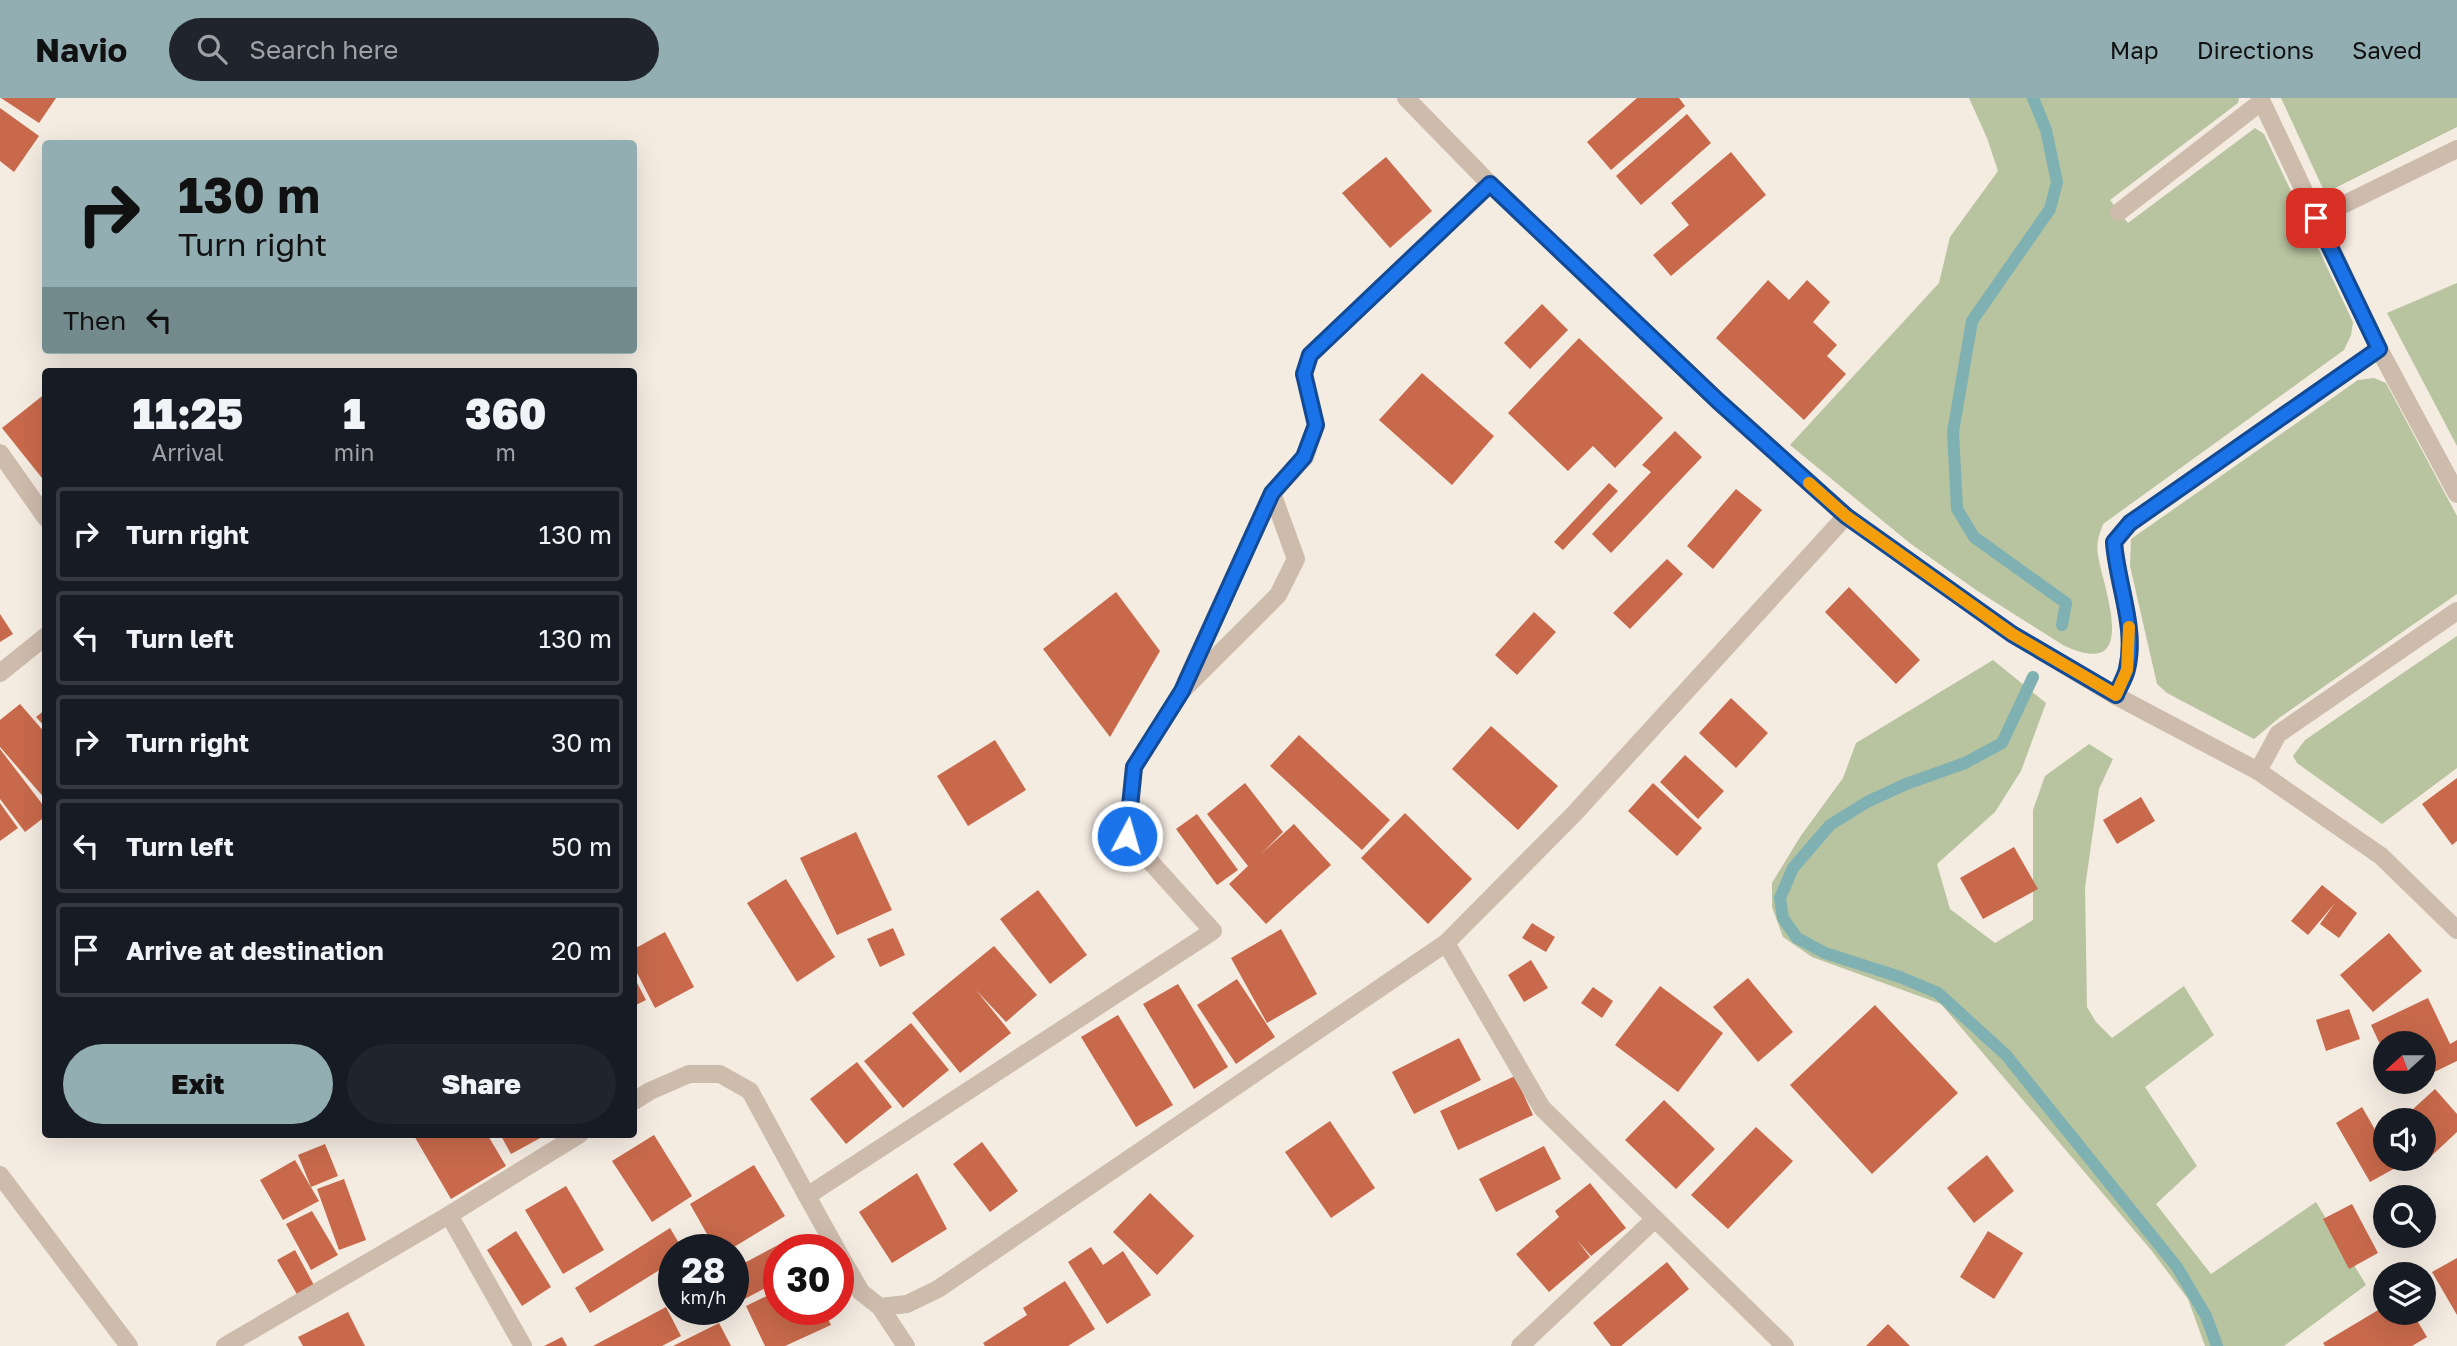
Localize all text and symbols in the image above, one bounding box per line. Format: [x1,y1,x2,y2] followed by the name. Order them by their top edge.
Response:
[169,18,659,81] search box
[35,30,127,69] text: Navio
[193,30,231,68] icon: search
[249,34,398,65] text: Search here
[2110,35,2159,64] text: Map
[2197,35,2314,64] text: Directions
[2352,35,2422,64] text: Saved
[178,165,320,224] text: 130 m
[63,168,154,259] icon: right
[2286,188,2346,248] pin
[2297,199,2335,237] icon: arrive
[178,225,327,263] text: Turn right
[140,301,178,339] icon: left
[63,305,126,336] text: Then
[133,388,243,438] text: 11:25
[343,388,365,438] text: 1
[465,388,546,438] text: 360
[152,438,224,466] text: Arrival
[334,438,374,466] text: min
[496,438,516,466] text: m
[67,515,105,553] icon: right
[126,519,249,550] text: Turn right
[539,519,612,550] text: 130 m
[67,619,105,657] icon: left
[126,623,234,654] text: Turn left
[539,623,612,654] text: 130 m
[67,723,105,761] icon: right
[126,727,249,758] text: Turn right
[551,727,612,758] text: 30 m
[1090,799,1164,873] position arrow
[67,827,105,865] icon: left
[126,831,234,862] text: Turn left
[551,831,612,862] text: 50 m
[67,931,105,969] icon: arrive
[126,935,384,966] text: Arrive at destination
[551,935,612,966] text: 20 m
[2373,1031,2436,1094] north arrow
[2373,1031,2436,1325] map controls
[63,1044,333,1124] button: Exit
[347,1044,616,1124] button: Share
[2373,1108,2436,1171] button: sound
[2373,1185,2436,1248] button: search
[763,1234,854,1325] speed limit sign: 30
[682,1249,725,1291] text: 28
[2373,1262,2436,1325] button: layers
[681,1286,726,1308] text: km/h

